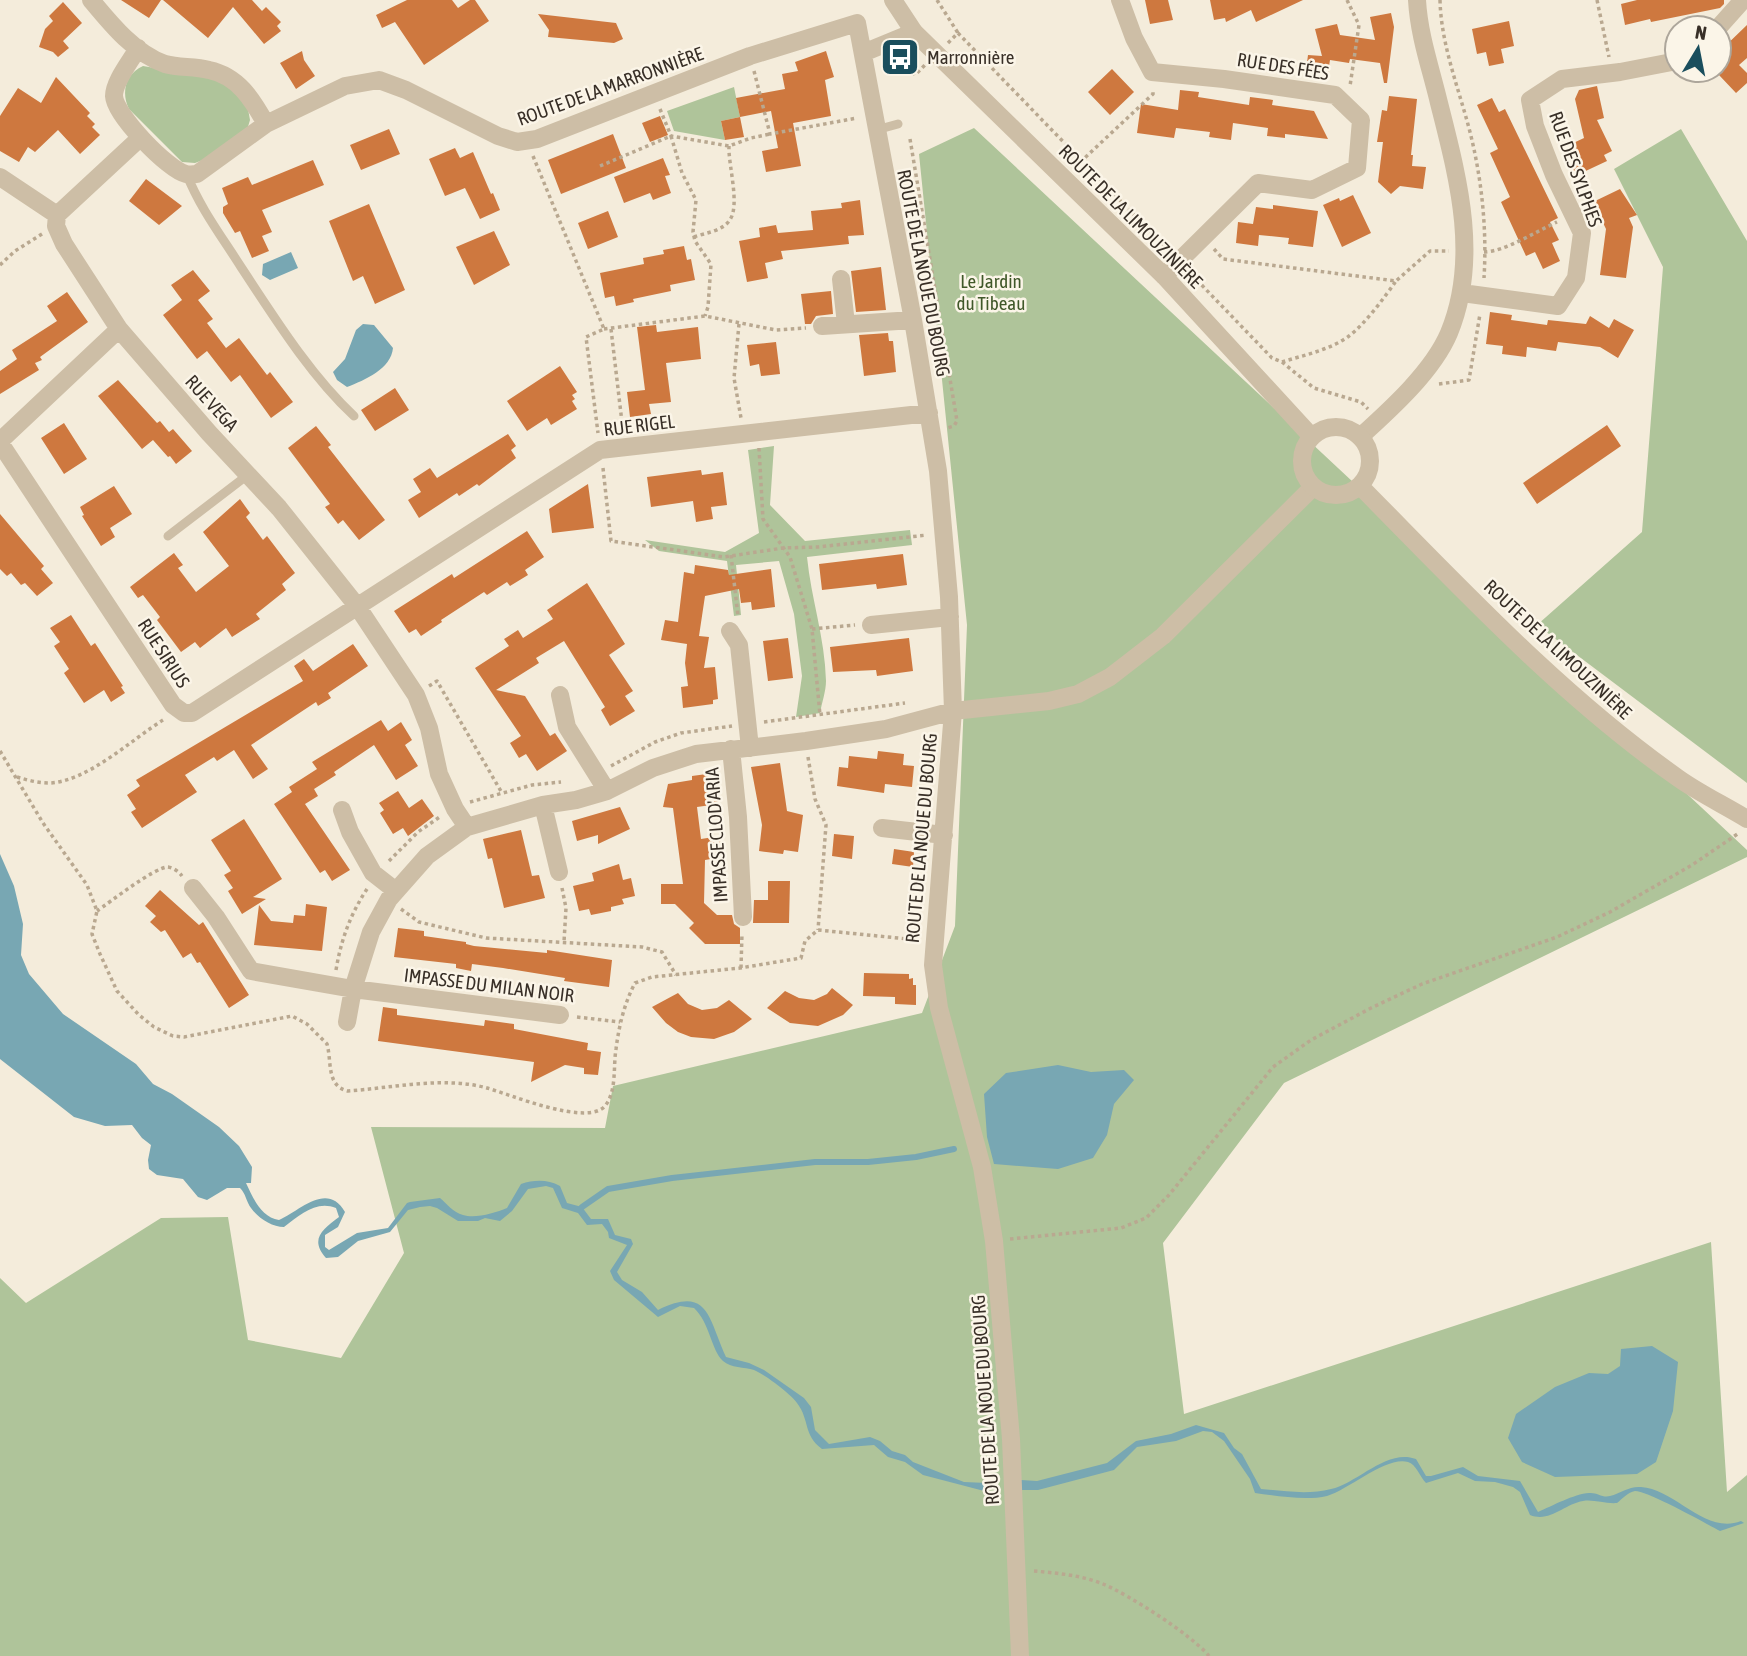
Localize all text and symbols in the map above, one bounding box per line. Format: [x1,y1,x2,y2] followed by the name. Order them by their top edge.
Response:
[1663,14,1733,84] north arrow
[1694,20,1708,44] text: N
[879,36,921,78] bus stop icon: Marronnière
[514,42,706,130] street label: ROUTE DE LA MARRONNIÈRE
[927,46,1014,68] place label: Marronnière
[1236,48,1330,84] street label: RUE DES FÉES
[1545,108,1607,230] street label: RUE DES SYLPHES
[1055,140,1207,292] street label: ROUTE DE LA LIMOUZINIÈRE
[893,168,955,378] street label: ROUTE DE LA NOUE DU BOURG
[957,270,1025,314] park label: Le Jardin du Tibeau
[181,370,243,436] street label: RUE VEGA
[602,410,676,440] street label: RUE RIGEL
[1480,575,1636,723] street label: ROUTE DE LA LIMOUZINIÈRE
[134,614,194,692] street label: RUE SIRIUS
[901,732,941,944] street label: ROUTE DE LA NOUE DU BOURG
[700,766,732,903] street label: IMPASSE CLOD'ARIA
[403,964,576,1006] street label: IMPASSE DU MILAN NOIR
[967,1294,1003,1506] street label: ROUTE DE LA NOUE DU BOURG

